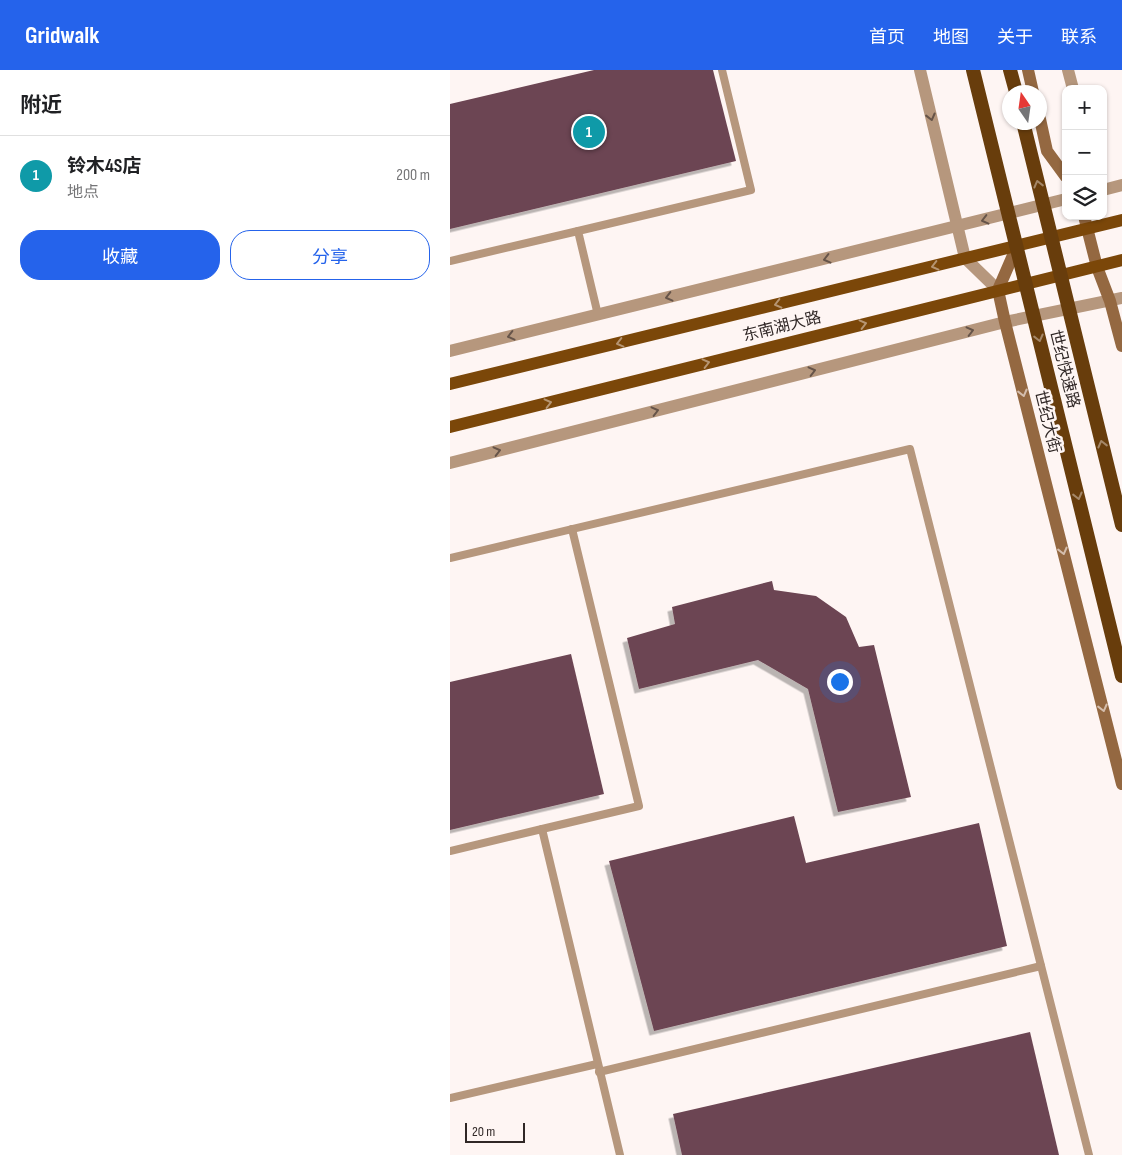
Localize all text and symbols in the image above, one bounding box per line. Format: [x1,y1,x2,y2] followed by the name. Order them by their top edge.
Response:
[25,21,99,50] text: Gridwalk
[869,27,905,48] text: 首页
[933,27,969,48] text: 地图
[997,27,1033,48] text: 关于
[1061,27,1097,48] text: 联系
[1002,85,1047,130] north arrow
[1062,85,1107,220] map controls
[1062,85,1107,130] button: +
[20,93,62,118] text: 附近
[573,113,605,151] pin: 1
[925,113,936,122] one-way arrow
[1062,130,1107,175] button: −
[67,155,141,178] text: 铃木4S店
[33,166,39,185] text: 1
[396,166,430,185] text: 200 m
[1062,175,1107,220] button: layers
[1033,180,1044,189] one-way arrow
[67,183,99,202] text: 地点
[980,214,989,225] one-way arrow
[20,230,220,280] button: 收藏
[230,230,430,280] button: 分享
[823,253,831,263] one-way arrow
[931,260,940,271] one-way arrow
[664,291,673,302] one-way arrow
[773,298,782,309] one-way arrow
[741,308,823,346] street label: 东南湖大路
[859,319,868,330] one-way arrow
[965,326,974,337] one-way arrow
[1045,328,1083,410] street label: 世纪快速路
[507,330,516,341] one-way arrow
[1033,334,1044,343] one-way arrow
[615,337,624,348] one-way arrow
[701,358,710,369] one-way arrow
[808,366,817,377] one-way arrow
[1017,388,1027,397] one-way arrow
[1030,389,1064,455] street label: 世纪大街
[544,398,553,409] one-way arrow
[650,406,659,417] one-way arrow
[1097,440,1108,449] one-way arrow
[493,446,502,457] one-way arrow
[1072,492,1083,501] one-way arrow
[1057,546,1067,554] one-way arrow
[827,669,853,695] your location
[1097,703,1107,712] one-way arrow
[465,1120,525,1143] scale bar
[472,1123,495,1140] text: 20 m

